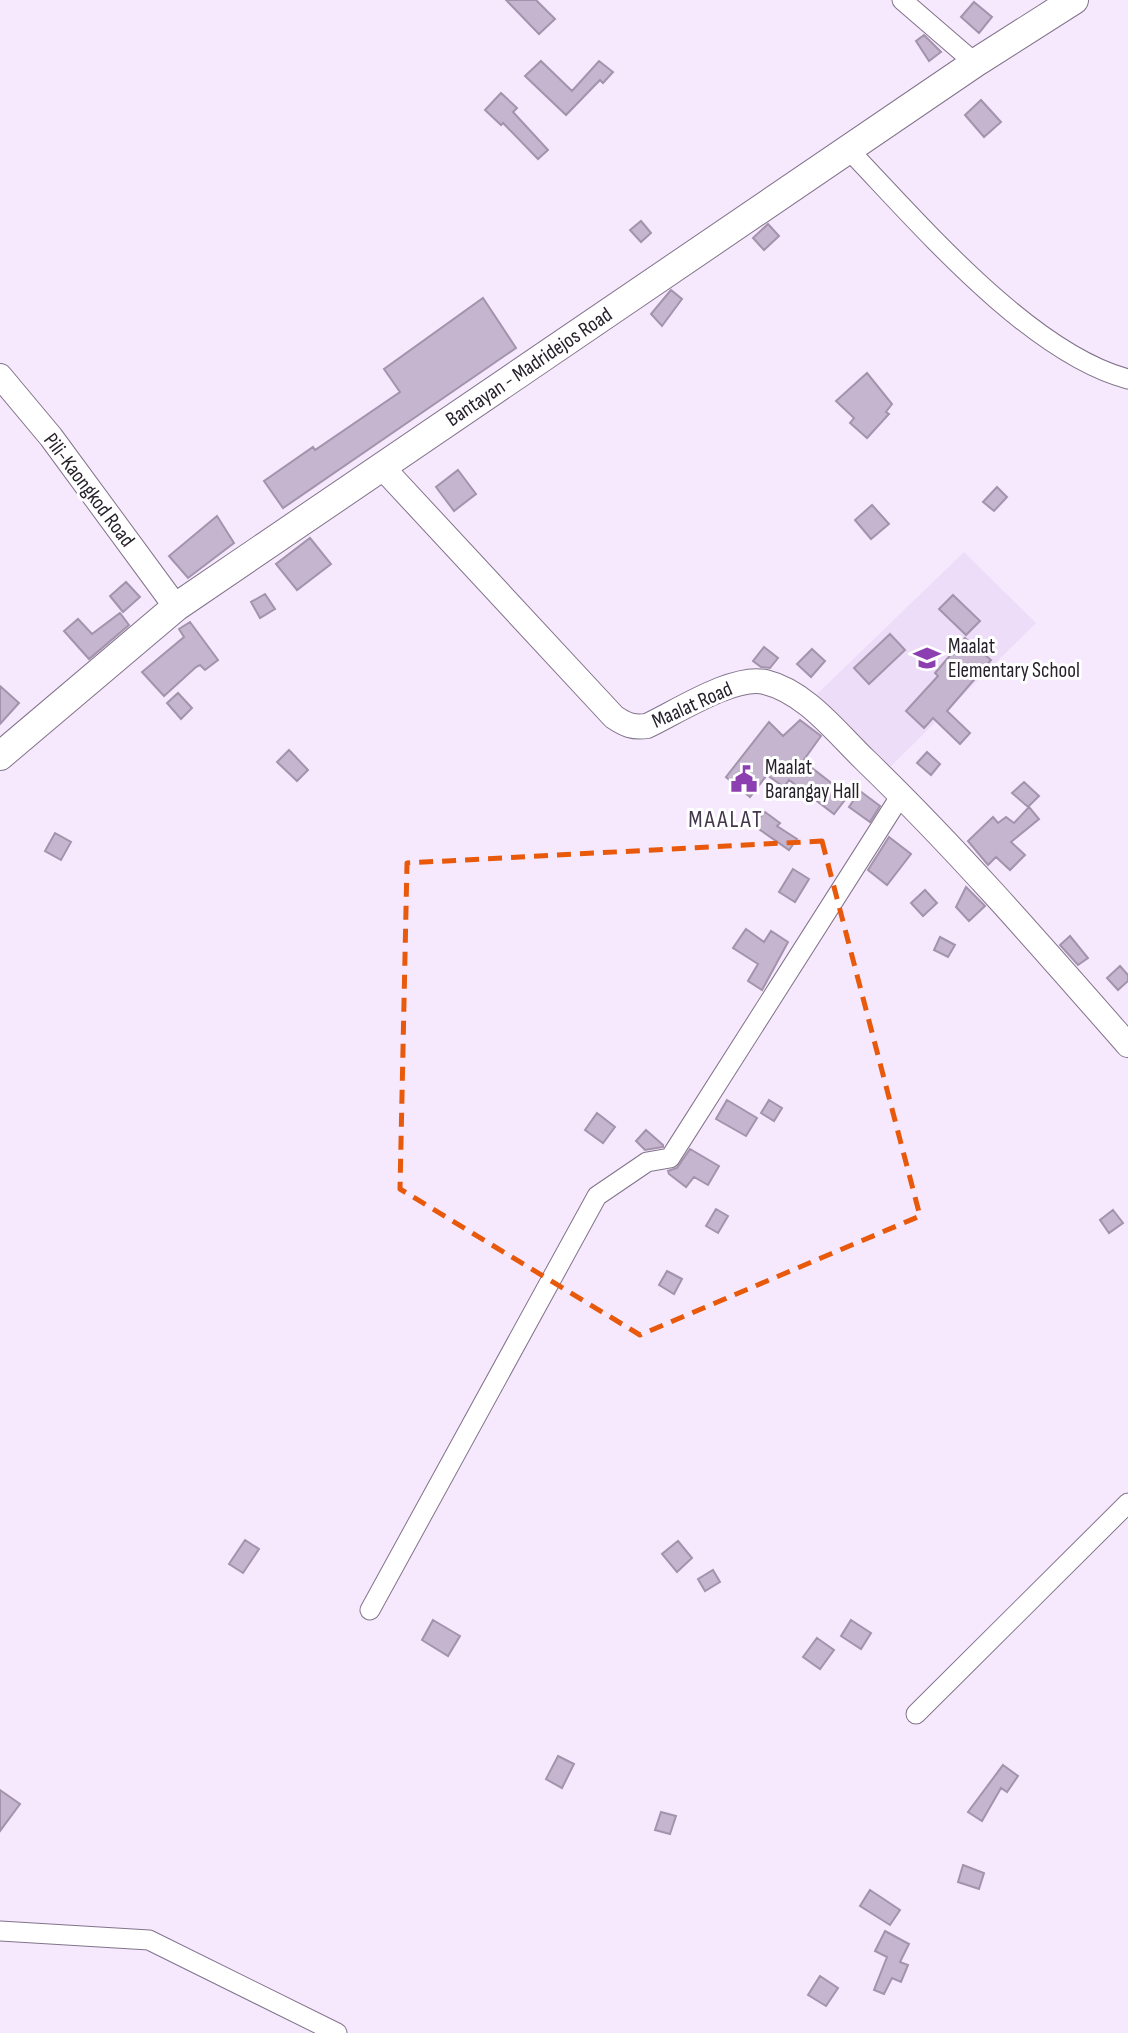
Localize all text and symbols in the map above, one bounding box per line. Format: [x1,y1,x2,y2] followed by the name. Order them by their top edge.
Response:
[441,302,617,432] street label: Bantayan - Madridejos Road
[38,428,140,552] street label: Pili-Kaongkod Road
[948,634,1080,683] place label: Maalat Elementary School
[912,643,942,673] school or university icon: Maalat Elementary School
[648,676,736,734] street label: Maalat Road
[765,755,859,804] place label: Maalat Barangay Hall
[729,764,759,794] public building icon: Maalat Barangay Hall
[688,805,764,834] district label: MAALAT

